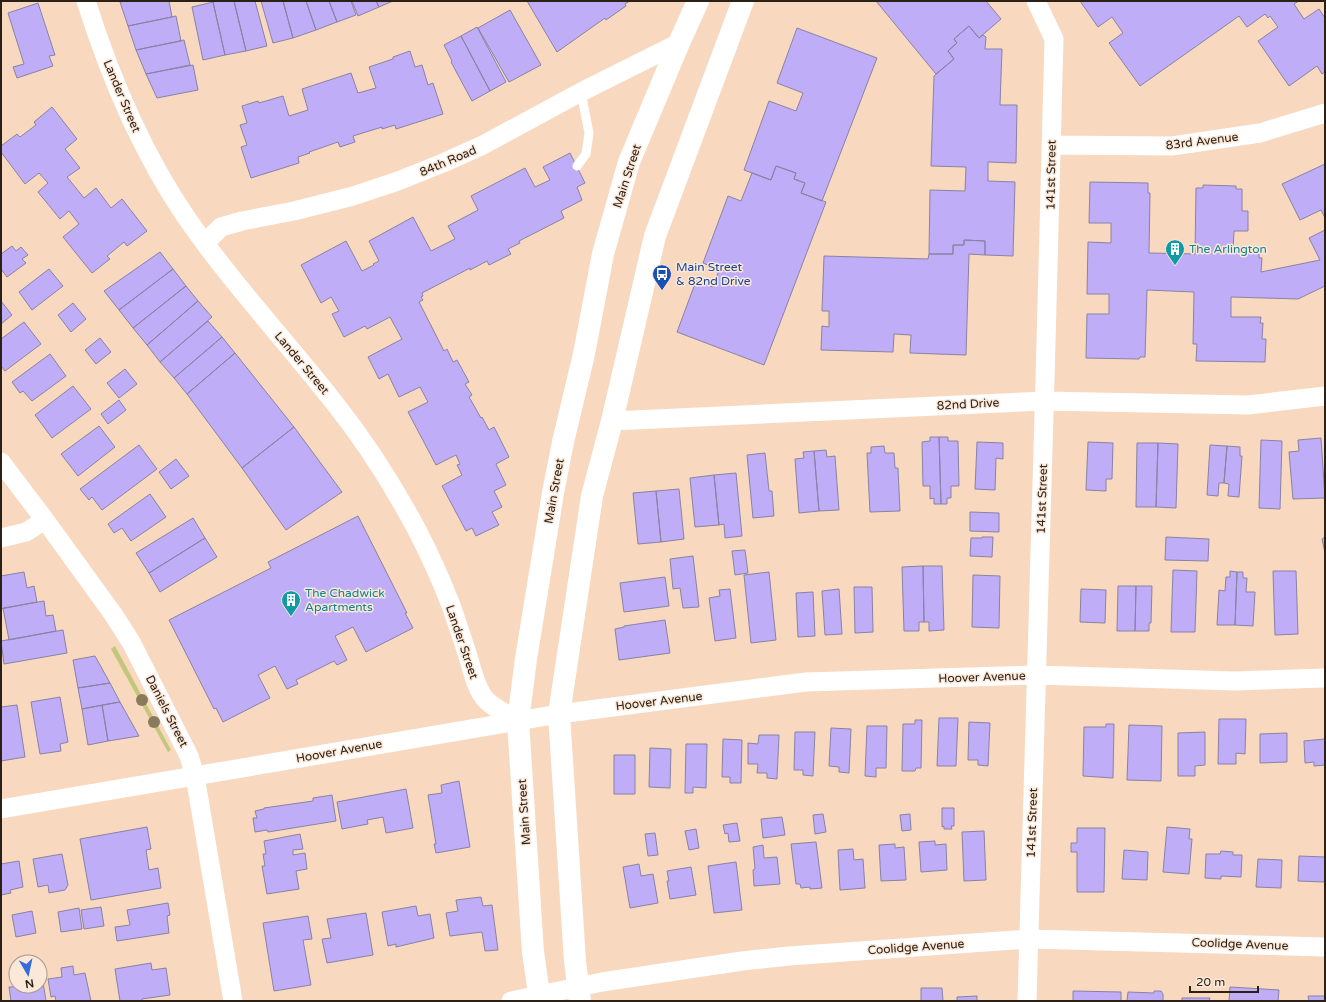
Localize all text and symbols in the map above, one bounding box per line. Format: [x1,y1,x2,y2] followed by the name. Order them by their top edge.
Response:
[100,58,144,135] street label: Lander Street
[1165,130,1239,152] street label: 83rd Avenue
[1043,139,1059,210] street label: 141st Street
[610,142,644,210] street label: Main Street
[418,143,478,179] street label: 84th Road
[1164,238,1186,266] building icon: The Arlington
[1189,242,1267,256] place label: The Arlington
[676,260,751,288] place label: Main Street & 82nd Drive
[651,263,673,291] bus stop icon: Main Street & 82nd Drive
[272,329,332,397] street label: Lander Street
[936,395,1000,413] street label: 82nd Drive
[541,457,567,525] street label: Main Street
[1034,463,1050,534] street label: 141st Street
[305,586,385,614] place label: The Chadwick Apartments
[280,589,302,617] building icon: The Chadwick Apartments
[443,603,481,681] street label: Lander Street
[938,668,1026,686] street label: Hoover Avenue
[143,673,191,750] street label: Daniels Street
[615,689,703,713] street label: Hoover Avenue
[295,737,383,765] street label: Hoover Avenue
[515,778,533,845] street label: Main Street
[1024,787,1040,858] street label: 141st Street
[1191,935,1289,953] street label: Coolidge Avenue
[867,937,965,957] street label: Coolidge Avenue
[8,954,48,994] north arrow
[1190,968,1258,994] scale bar
[1196,975,1225,989] text: 20 m
[24,976,35,990] text: N

